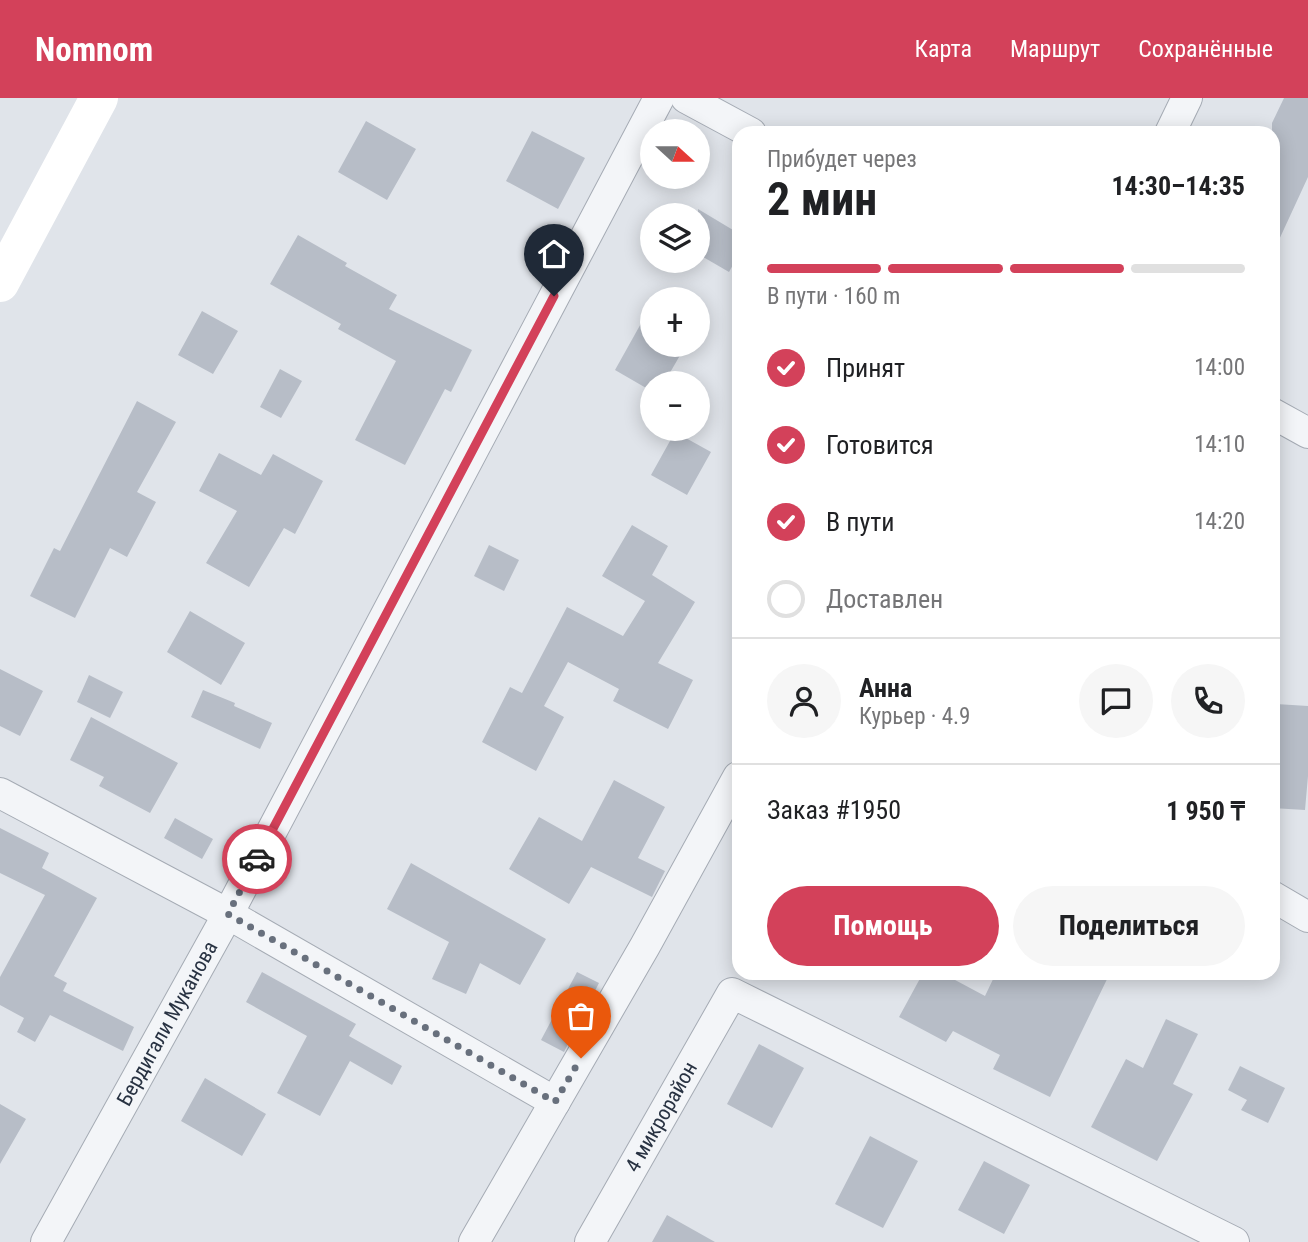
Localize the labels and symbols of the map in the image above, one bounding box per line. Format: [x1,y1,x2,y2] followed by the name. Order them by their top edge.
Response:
[640,119,710,189] north arrow
[524,224,584,296] pin
[222,824,292,894] courier
[112,937,223,1110] street label: Бердигали Муканова
[551,986,611,1058] pin
[620,1058,702,1176] street label: 4 микрорайон

